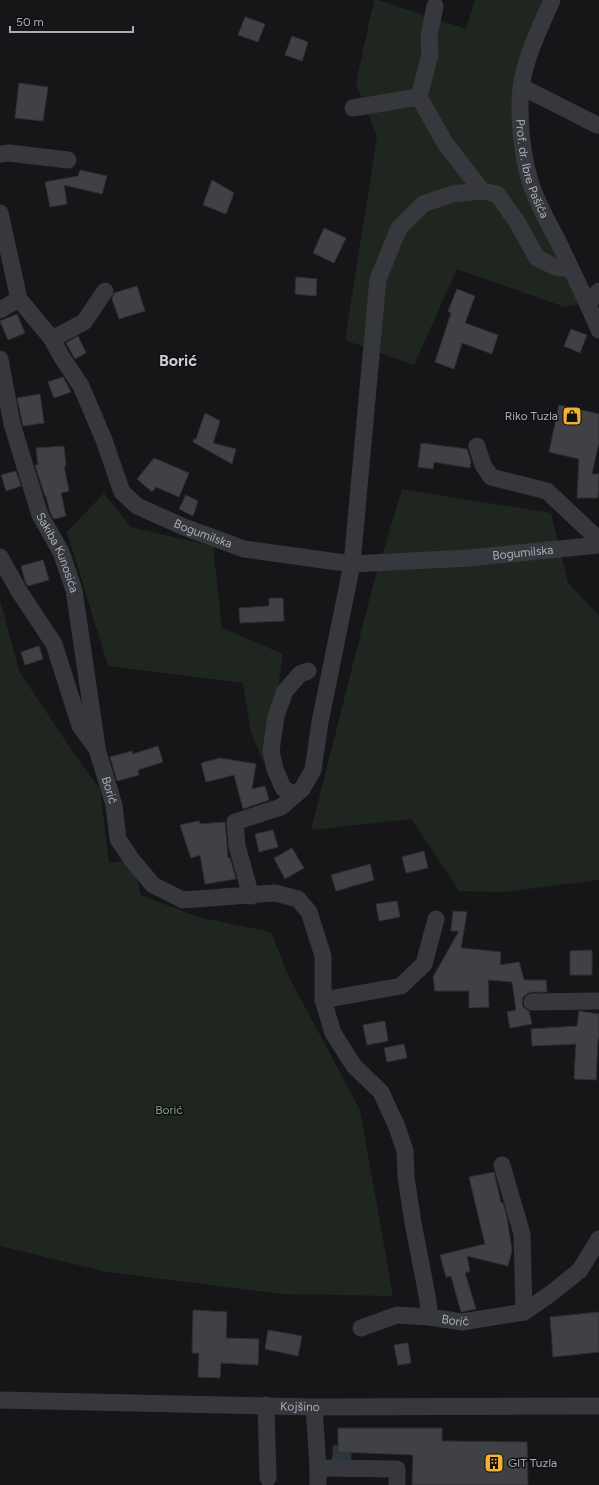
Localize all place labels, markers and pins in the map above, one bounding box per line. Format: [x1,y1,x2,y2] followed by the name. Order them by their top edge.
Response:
[561,405,583,427] shop icon: Riko Tuzla
[505,409,558,423] place label: Riko Tuzla
[483,1452,505,1474] building icon: GIT Tuzla
[508,1456,557,1470] place label: GIT Tuzla

